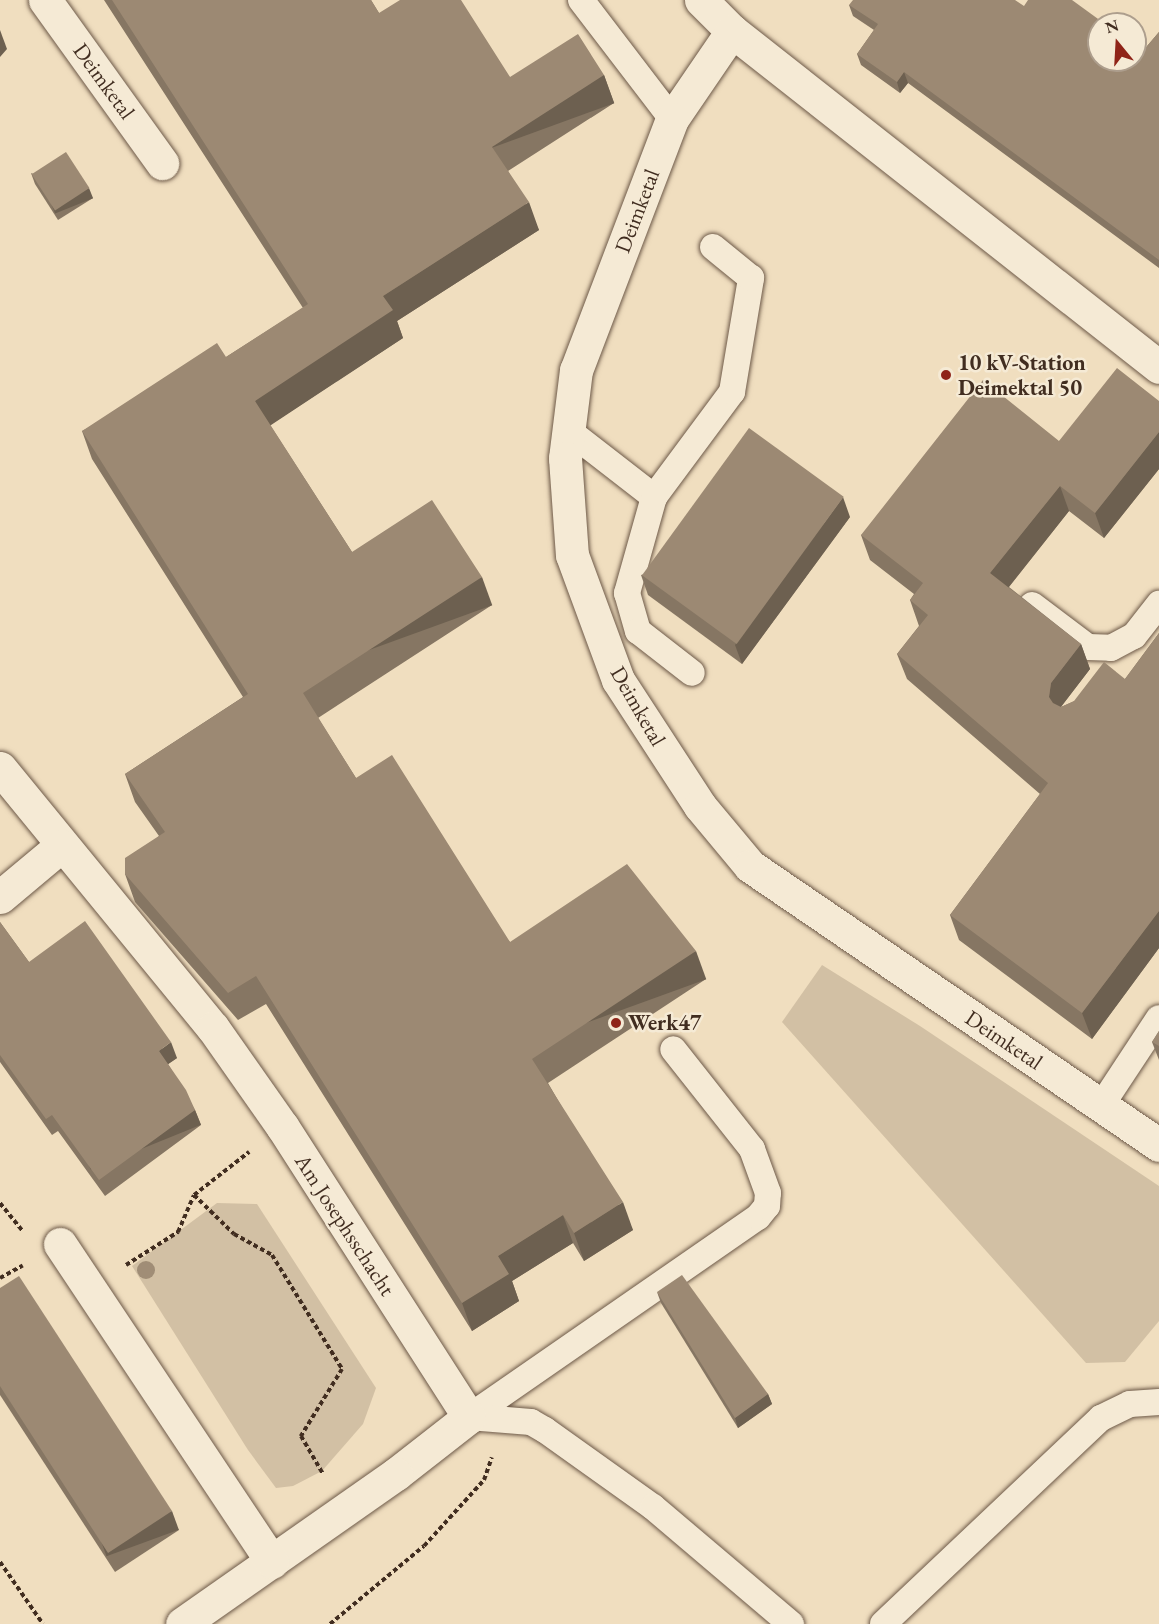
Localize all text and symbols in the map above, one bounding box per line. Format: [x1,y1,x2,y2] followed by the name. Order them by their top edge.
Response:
[1087,12,1147,72] north arrow
[1102,14,1121,38] text: N
[68,38,140,124] street label: Deimketal
[609,165,665,257] street label: Deimketal
[958,349,1086,400] place label: 10 kV-Station Deimektal 50
[939,368,953,382] marker: 10 kV-Station Deimektal 50
[605,661,671,751] street label: Deimketal
[960,1005,1048,1075] street label: Deimketal
[628,1010,701,1036] place label: Werk47
[609,1016,623,1030] marker: Werk47
[289,1149,401,1301] street label: Am Josephsschacht

